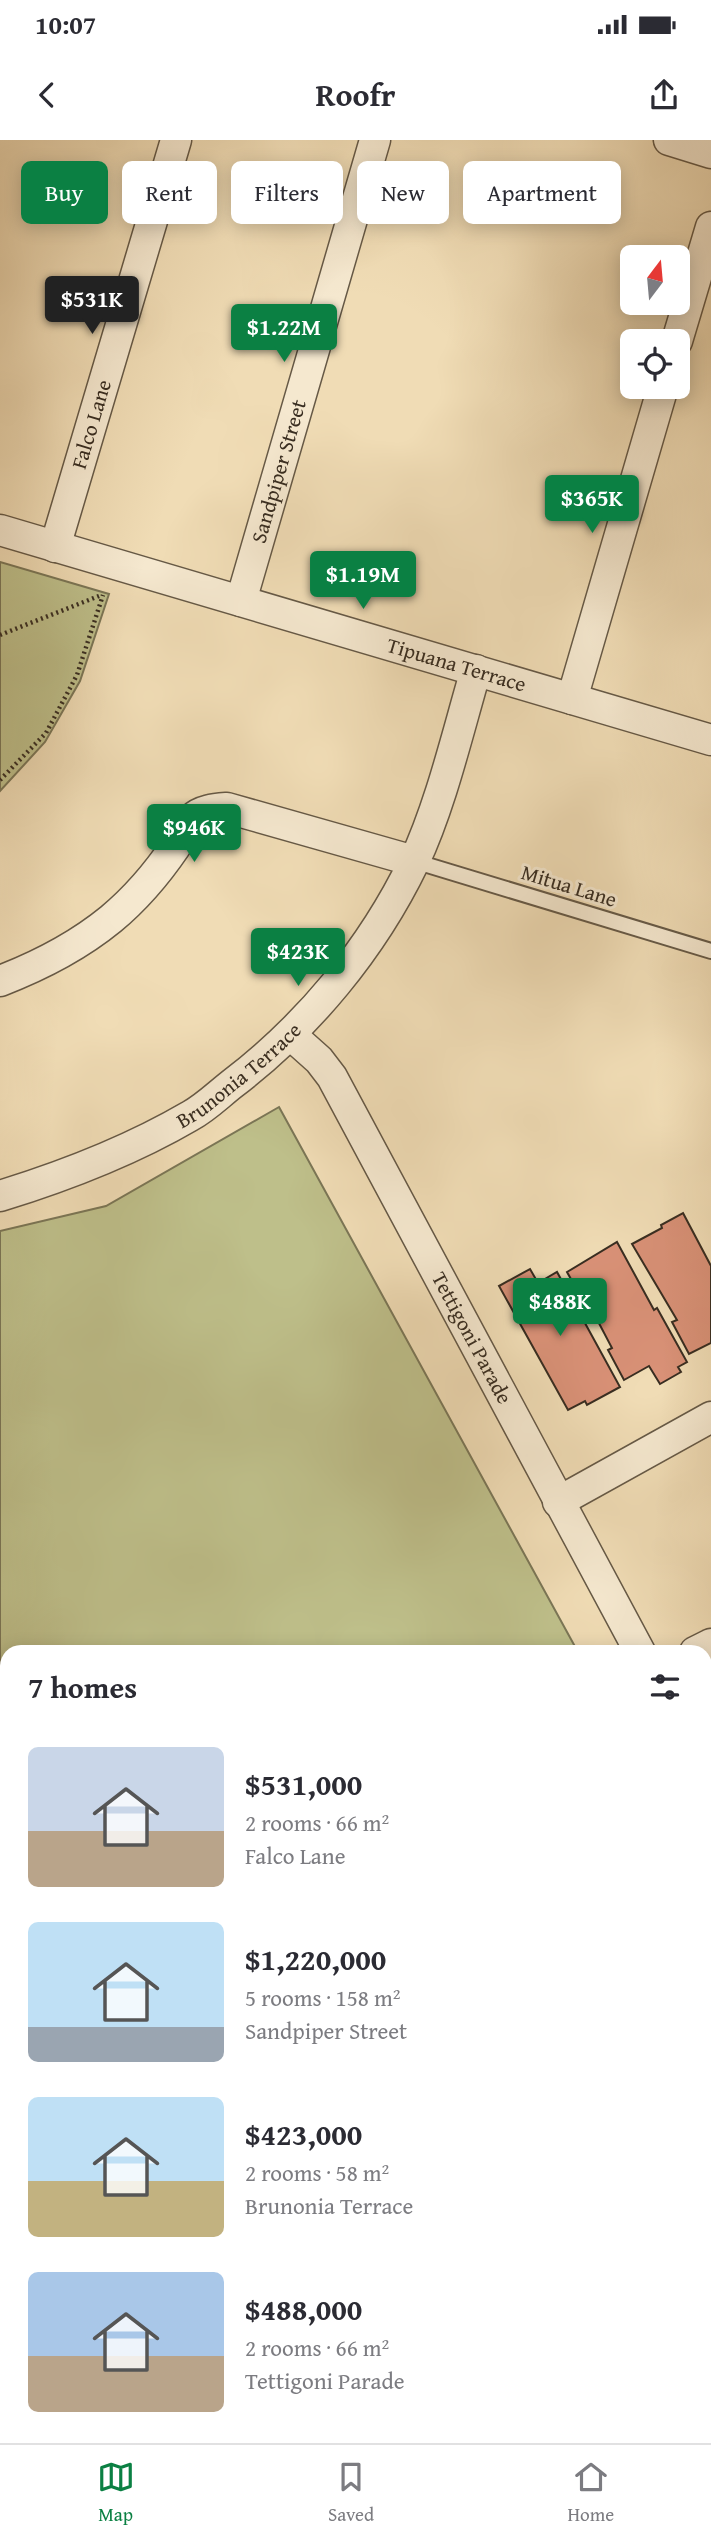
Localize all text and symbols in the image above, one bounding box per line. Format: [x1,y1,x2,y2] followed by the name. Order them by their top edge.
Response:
[35,5,96,44] text: 10:07
[316,71,395,118] text: Roofr
[28,76,66,114] icon: back
[645,76,683,114] icon: share
[21,161,108,224] chip: Buy
[122,161,217,224] chip: Rent
[231,161,343,224] chip: Filters
[357,161,449,224] chip: New
[463,161,621,224] chip: Apartment
[620,245,690,315] north arrow
[620,245,690,399] map controls
[43,276,141,336] pin: $531K
[61,282,123,315] text: $531K
[227,304,341,364] pin: $1.22M
[247,310,321,343] text: $1.22M
[620,329,690,399] button: locate
[63,376,119,473] street label: Falco Lane
[243,395,314,547] street label: Sandpiper Street
[543,476,641,535] pin: $365K
[561,481,623,514] text: $365K
[306,552,420,611] pin: $1.19M
[326,557,400,590] text: $1.19M
[383,629,530,700] street label: Tipuana Terrace
[145,804,243,864] pin: $946K
[163,810,225,843] text: $946K
[518,856,621,915] street label: Mitua Lane
[249,928,347,988] pin: $423K
[267,934,329,967] text: $423K
[170,1015,308,1136] street label: Brunonia Terrace
[424,1266,520,1409] street label: Tettigoni Parade
[511,1278,609,1338] pin: $488K
[529,1284,591,1317] text: $488K
[28,1665,137,1709] text: 7 homes
[646,1668,684,1706] icon: filters
[245,1762,362,1806] text: $531,000
[84,1775,168,1859] icon: home
[245,1806,389,1839] text: 2 rooms · 66 m²
[245,1839,345,1872] text: Falco Lane
[245,1937,386,1981] text: $1,220,000
[84,1950,168,2034] icon: home
[245,1981,400,2014] text: 5 rooms · 158 m²
[245,2014,407,2047] text: Sandpiper Street
[245,2112,362,2156] text: $423,000
[84,2125,168,2209] icon: home
[245,2156,389,2189] text: 2 rooms · 58 m²
[245,2189,413,2222] text: Brunonia Terrace
[245,2287,362,2331] text: $488,000
[84,2300,168,2384] icon: home
[245,2331,389,2364] text: 2 rooms · 66 m²
[245,2364,405,2397] text: Tettigoni Parade
[97,2458,135,2528] tab: Map
[328,2458,374,2528] tab: Saved
[568,2458,614,2528] tab: Home

